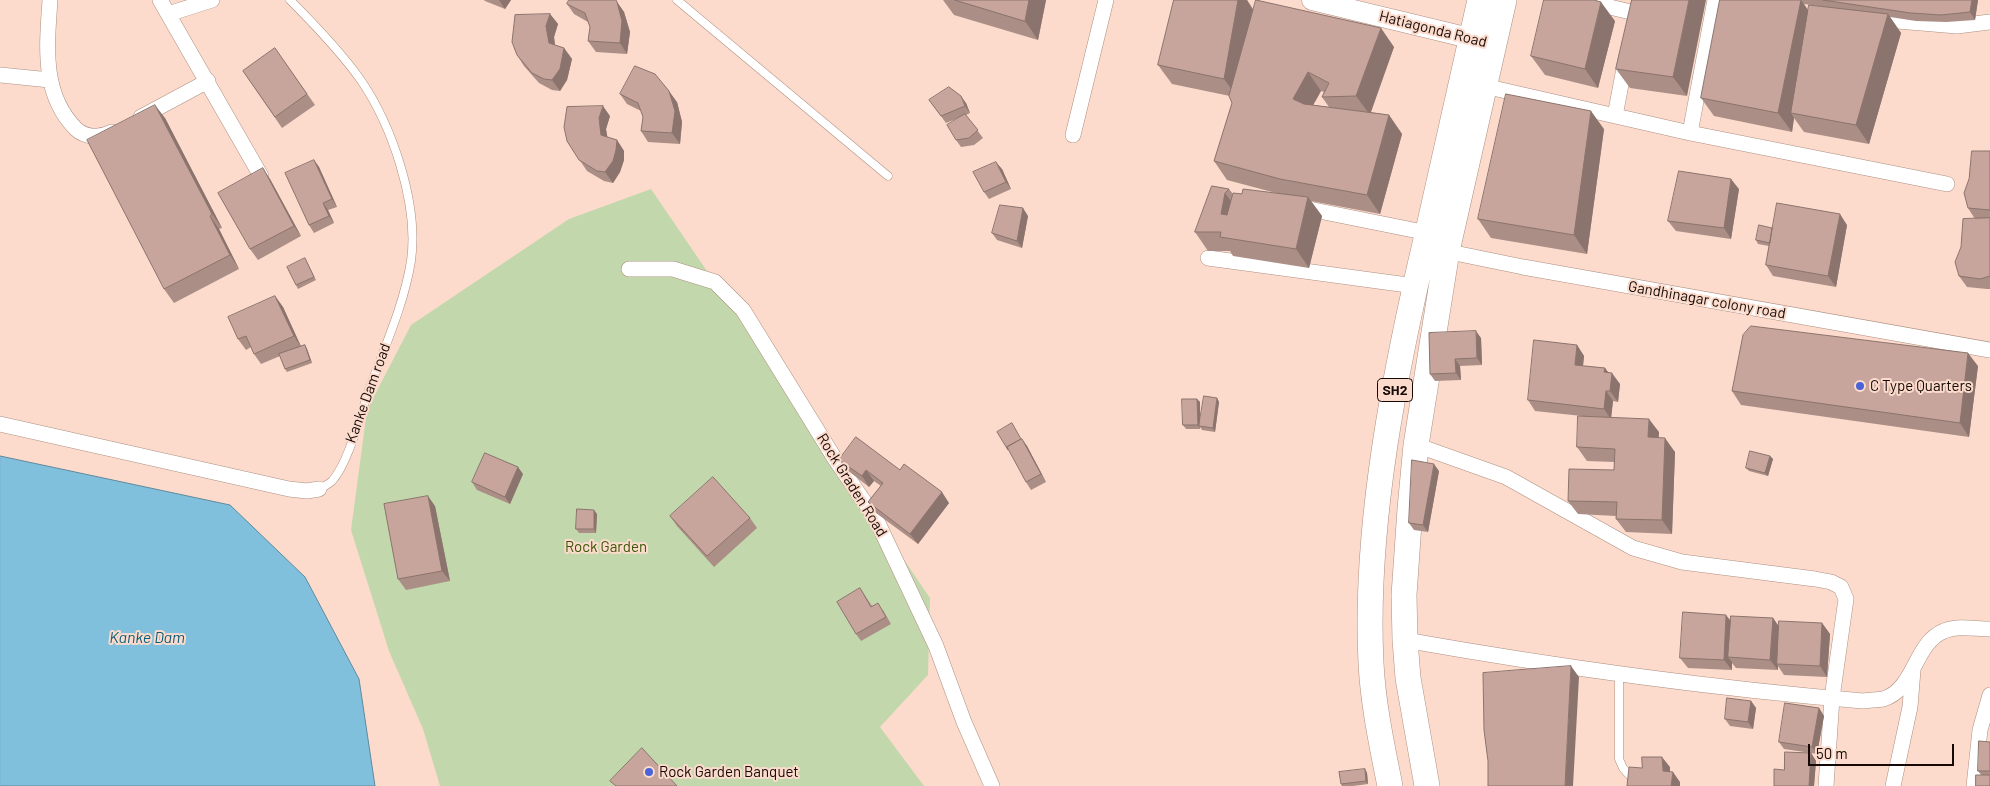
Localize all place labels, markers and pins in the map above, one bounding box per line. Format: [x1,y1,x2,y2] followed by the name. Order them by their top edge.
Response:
[1870,377,1972,395] place label: C Type Quarters
[1854,380,1866,392] marker: C Type Quarters
[659,763,799,781] place label: Rock Garden Banquet
[643,766,655,778] marker: Rock Garden Banquet

